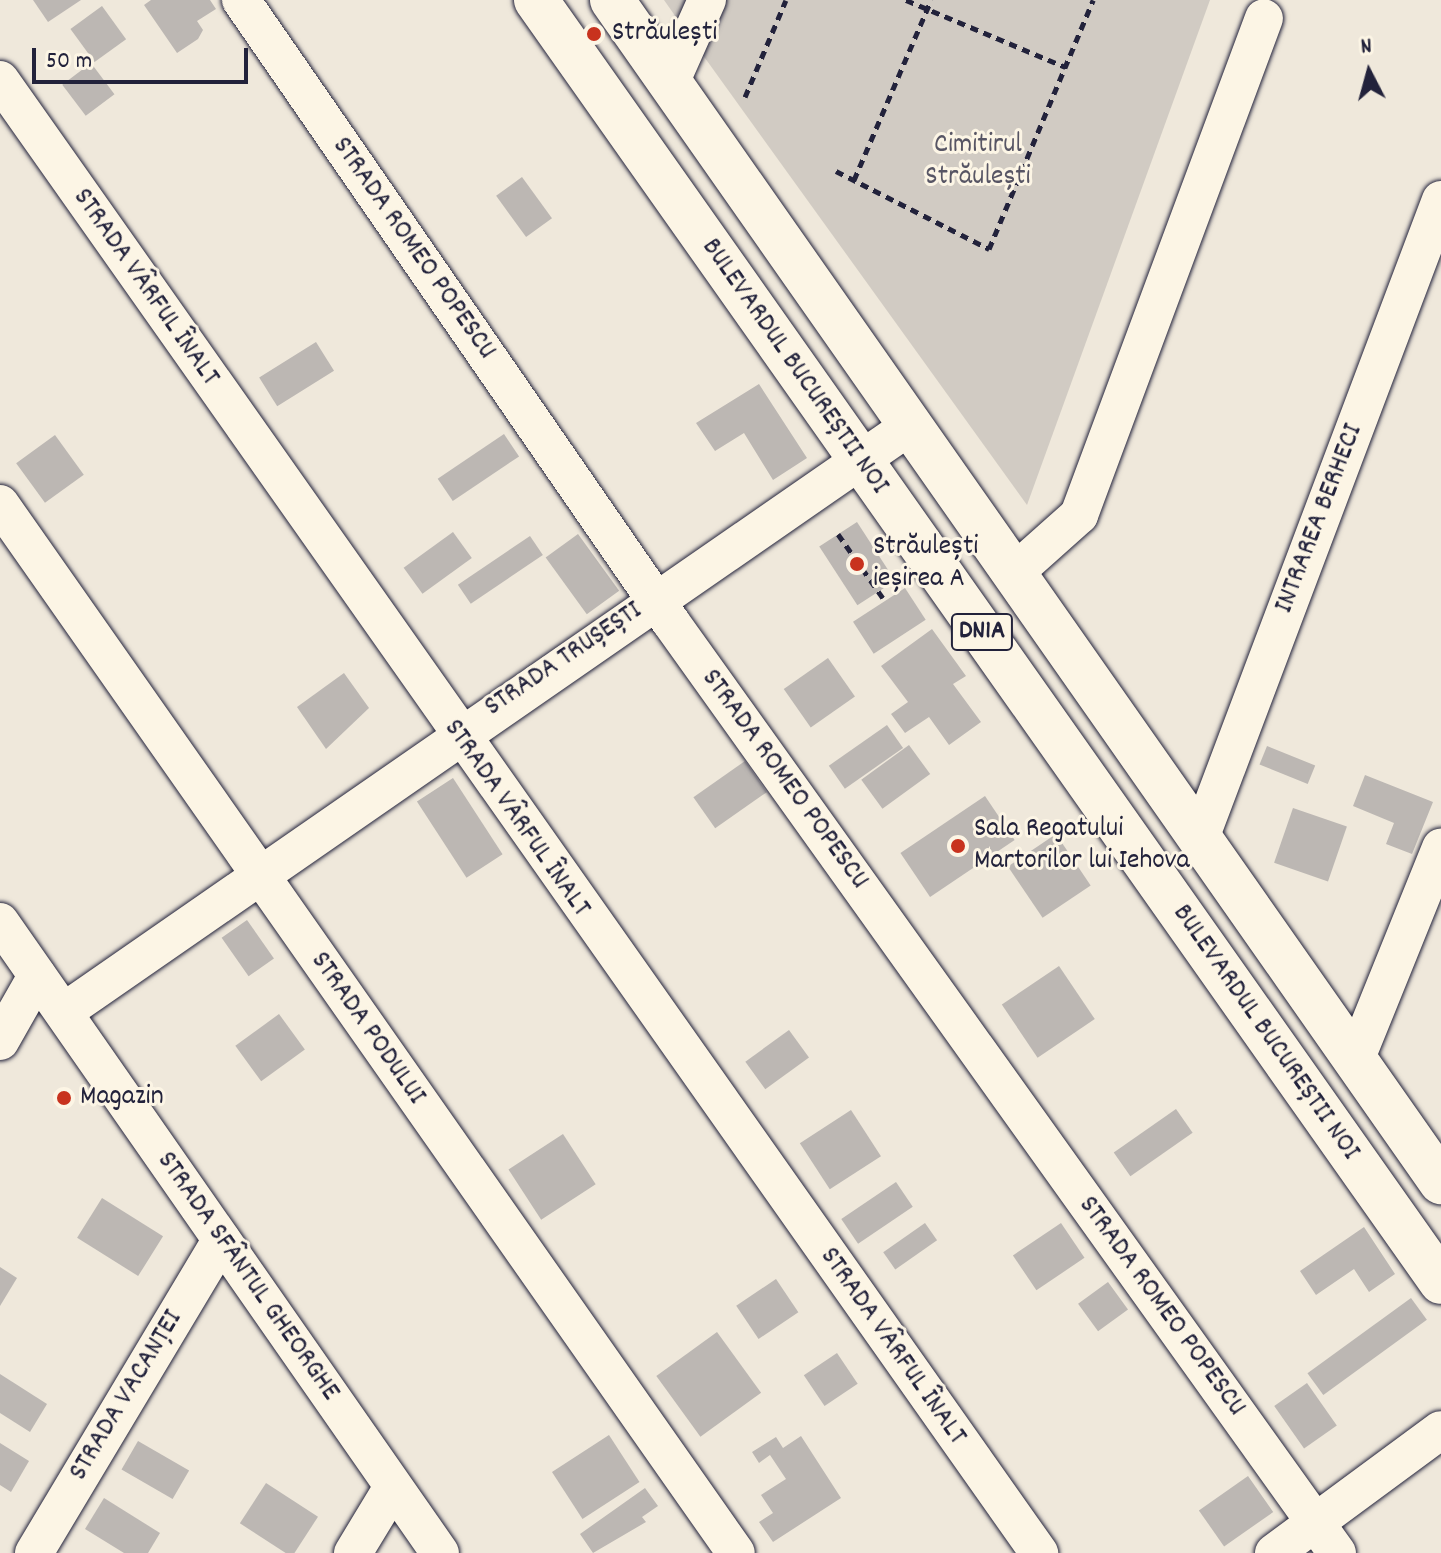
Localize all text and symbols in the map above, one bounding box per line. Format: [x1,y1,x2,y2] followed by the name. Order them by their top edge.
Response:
[612,17,717,51] place label: Străulești
[583,23,605,45] marker: Străulești
[36,32,252,82] scale bar
[1329,32,1409,112] north arrow
[1359,32,1373,64] text: N
[46,45,92,79] text: 50 m
[925,129,1031,195] park label: Cimitirul Străulești
[324,131,502,367] street label: STRADA ROMEO POPESCU
[64,183,226,393] street label: STRADA VÂRFUL ÎNALT
[693,233,895,501] street label: BULEVARDUL BUCUREȘTII NOI
[1269,420,1371,618] street label: INTRAREA BERHECI
[873,531,978,597] place label: Străulești ieșirea A
[848,555,866,573] marker: Străulești ieșirea A
[479,595,649,725] street label: STRADA TRUȘEȘTI
[950,610,1014,654] road number: DN1A
[693,663,875,897] street label: STRADA ROMEO POPESCU
[435,714,597,924] street label: STRADA VÂRFUL ÎNALT
[974,813,1190,879] place label: Sala Regatului Martorilor lui Iehova
[949,837,967,855] marker: Sala Regatului Martorilor lui Iehova
[1164,899,1366,1167] street label: BULEVARDUL BUCUREȘTII NOI
[302,946,432,1112] street label: STRADA PODULUI
[80,1081,164,1115] place label: Magazin
[55,1089,73,1107] marker: Magazin
[148,1146,346,1408] street label: STRADA SFÂNTUL GHEORGHE
[1070,1190,1252,1424] street label: STRADA ROMEO POPESCU
[811,1242,973,1452] street label: STRADA VÂRFUL ÎNALT
[63,1305,191,1487] street label: STRADA VACANȚEI

